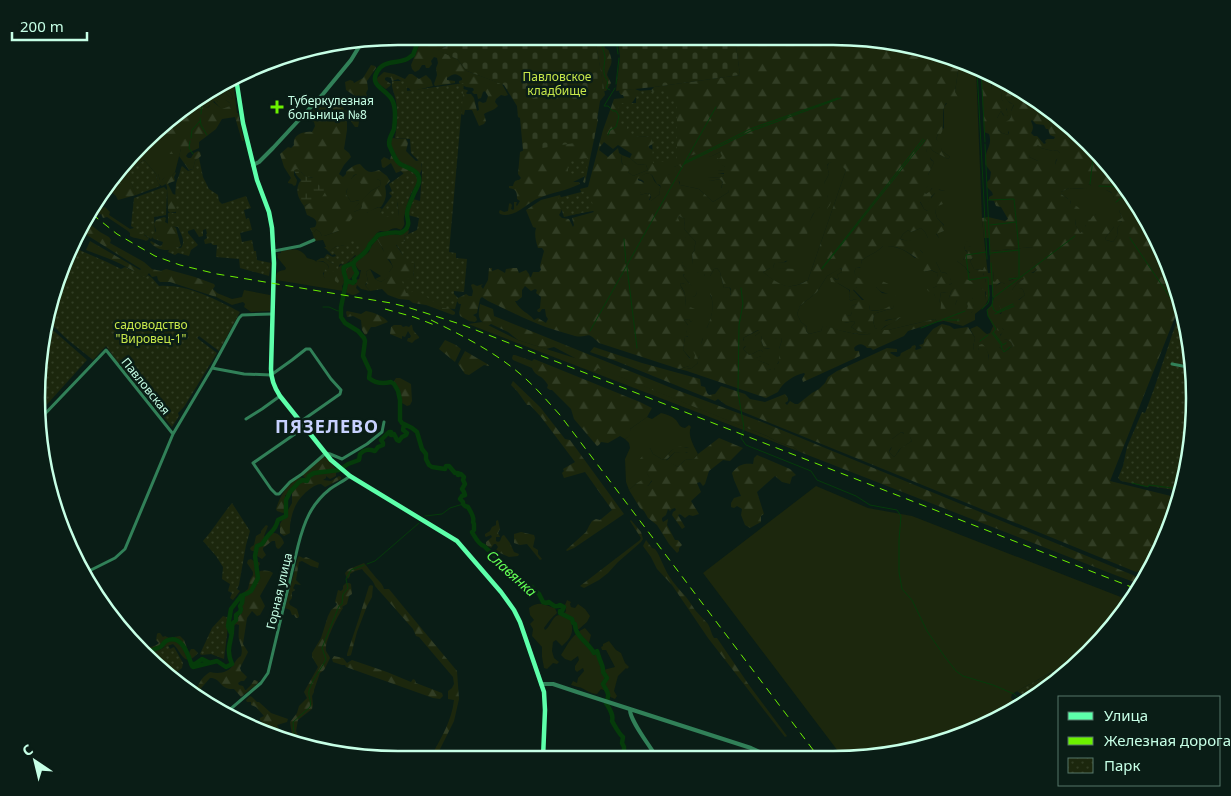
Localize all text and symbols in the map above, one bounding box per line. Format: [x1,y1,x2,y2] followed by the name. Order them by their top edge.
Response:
[12,10,88,42] scale bar
[20,16,64,36] text: 200 m
[523,68,592,99] park label: Павловское кладбище
[288,92,374,123] place label: Туберкулезная больница №8
[270,100,284,114] marker: Туберкулезная больница №8
[114,316,188,347] park label: садоводство "Вировец-1"
[118,354,174,418] street label: Павловская
[275,414,379,438] district label: ПЯЗЕЛЕВО
[483,546,541,601] water label: Славянка
[262,551,296,631] street label: Горная улица
[1058,696,1221,786] legend
[1104,705,1148,725] text: Улица
[1104,730,1231,750] text: Железная дорога
[10,736,60,786] north arrow
[18,740,36,760] text: С
[1104,755,1140,775] text: Парк

